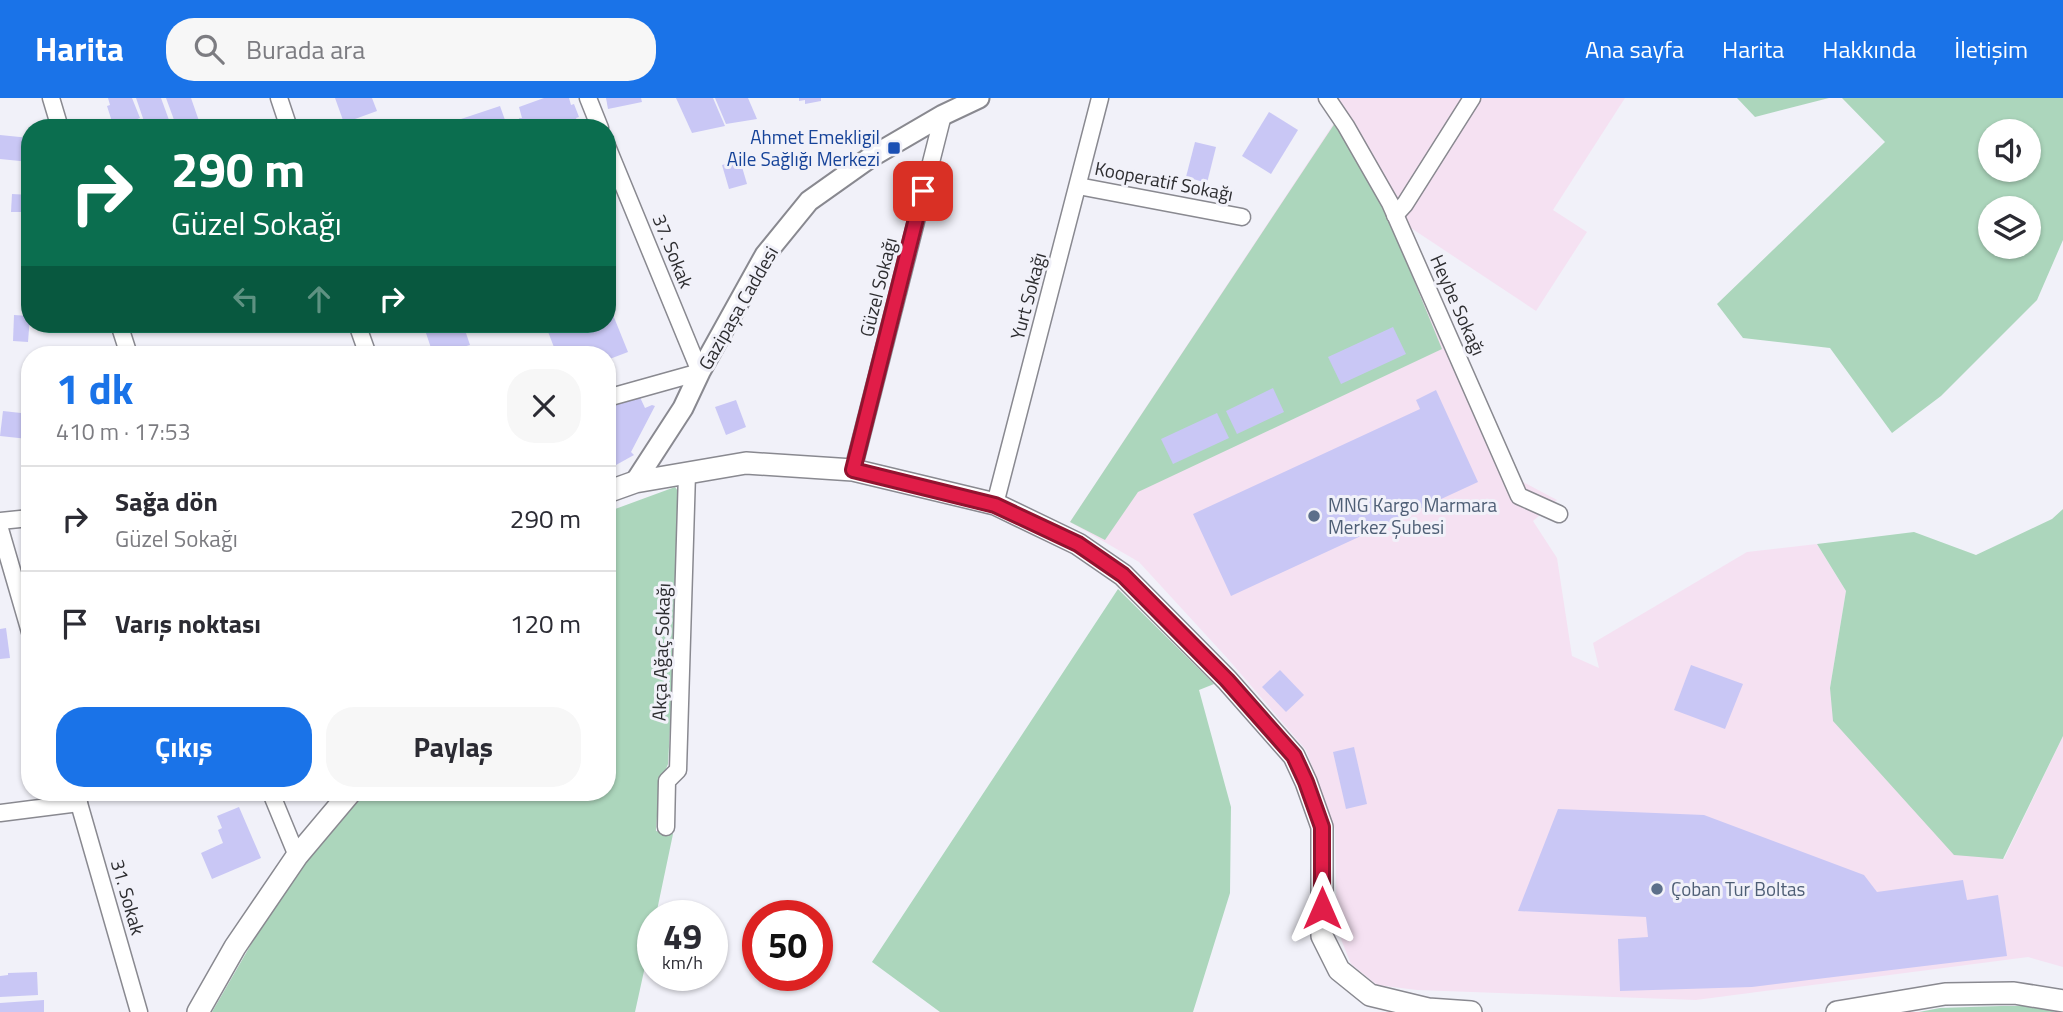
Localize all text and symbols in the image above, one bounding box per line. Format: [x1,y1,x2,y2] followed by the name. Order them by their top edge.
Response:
[166,18,656,81] search box
[35,24,124,74] text: Harita
[190,30,228,68] icon: search
[246,30,365,69] text: Burada ara
[1585,31,1684,67] text: Ana sayfa
[1722,31,1784,67] text: Harita
[1822,31,1916,67] text: Hakkında
[1954,31,2028,67] text: İletişim
[1978,119,2041,259] map controls
[1978,119,2041,182] button: sound
[727,122,880,173] place label: Ahmet Emekligil Aile Sağlığı Merkezi
[171,131,305,206] text: 290 m
[886,140,902,156] marker: Ahmet Emekligil Aile Sağlığı Merkezi
[56,147,147,238] icon: right
[1092,153,1236,208] street label: Kooperatif Sokağı
[893,161,953,221] pin
[904,172,942,210] icon: arrive
[1978,196,2041,259] button: layers
[171,199,342,247] text: Güzel Sokağı
[645,209,701,292] street label: 37. Sokak
[851,234,904,340] street label: Güzel Sokağı
[690,240,785,375] street label: Gazipaşa Caddesi
[1002,249,1053,343] street label: Yurt Sokağı
[1423,250,1494,360] street label: Heybe Sokağı
[227,280,265,318] icon: left
[300,280,338,318] icon: ahead
[373,280,411,318] icon: right
[56,356,133,420] text: 1 dk
[507,369,581,443] button: close
[56,414,191,449] text: 410 m · 17:53
[115,482,218,521] text: Sağa dön
[1328,490,1497,541] place label: MNG Kargo Marmara Merkez Şubesi
[510,499,581,538] text: 290 m
[56,500,94,538] icon: right
[1306,508,1322,524] marker: MNG Kargo Marmara Merkez Şubesi
[115,521,238,556] text: Güzel Sokağı
[644,583,677,721] street label: Akça Ağaç Sokağı
[115,604,261,643] text: Varış noktası
[510,604,581,643] text: 120 m
[56,605,94,643] icon: arrive
[56,707,312,787] button: Çıkış
[326,707,581,787] button: Paylaş
[104,856,153,938] street label: 31. Sokak
[1285,871,1359,945] position arrow
[1671,874,1806,903] place label: Çoban Tur Boltas
[1649,881,1665,897] marker: Çoban Tur Boltas
[742,900,833,991] speed limit sign: 50
[663,909,702,963] text: 49
[662,949,703,976] text: km/h

